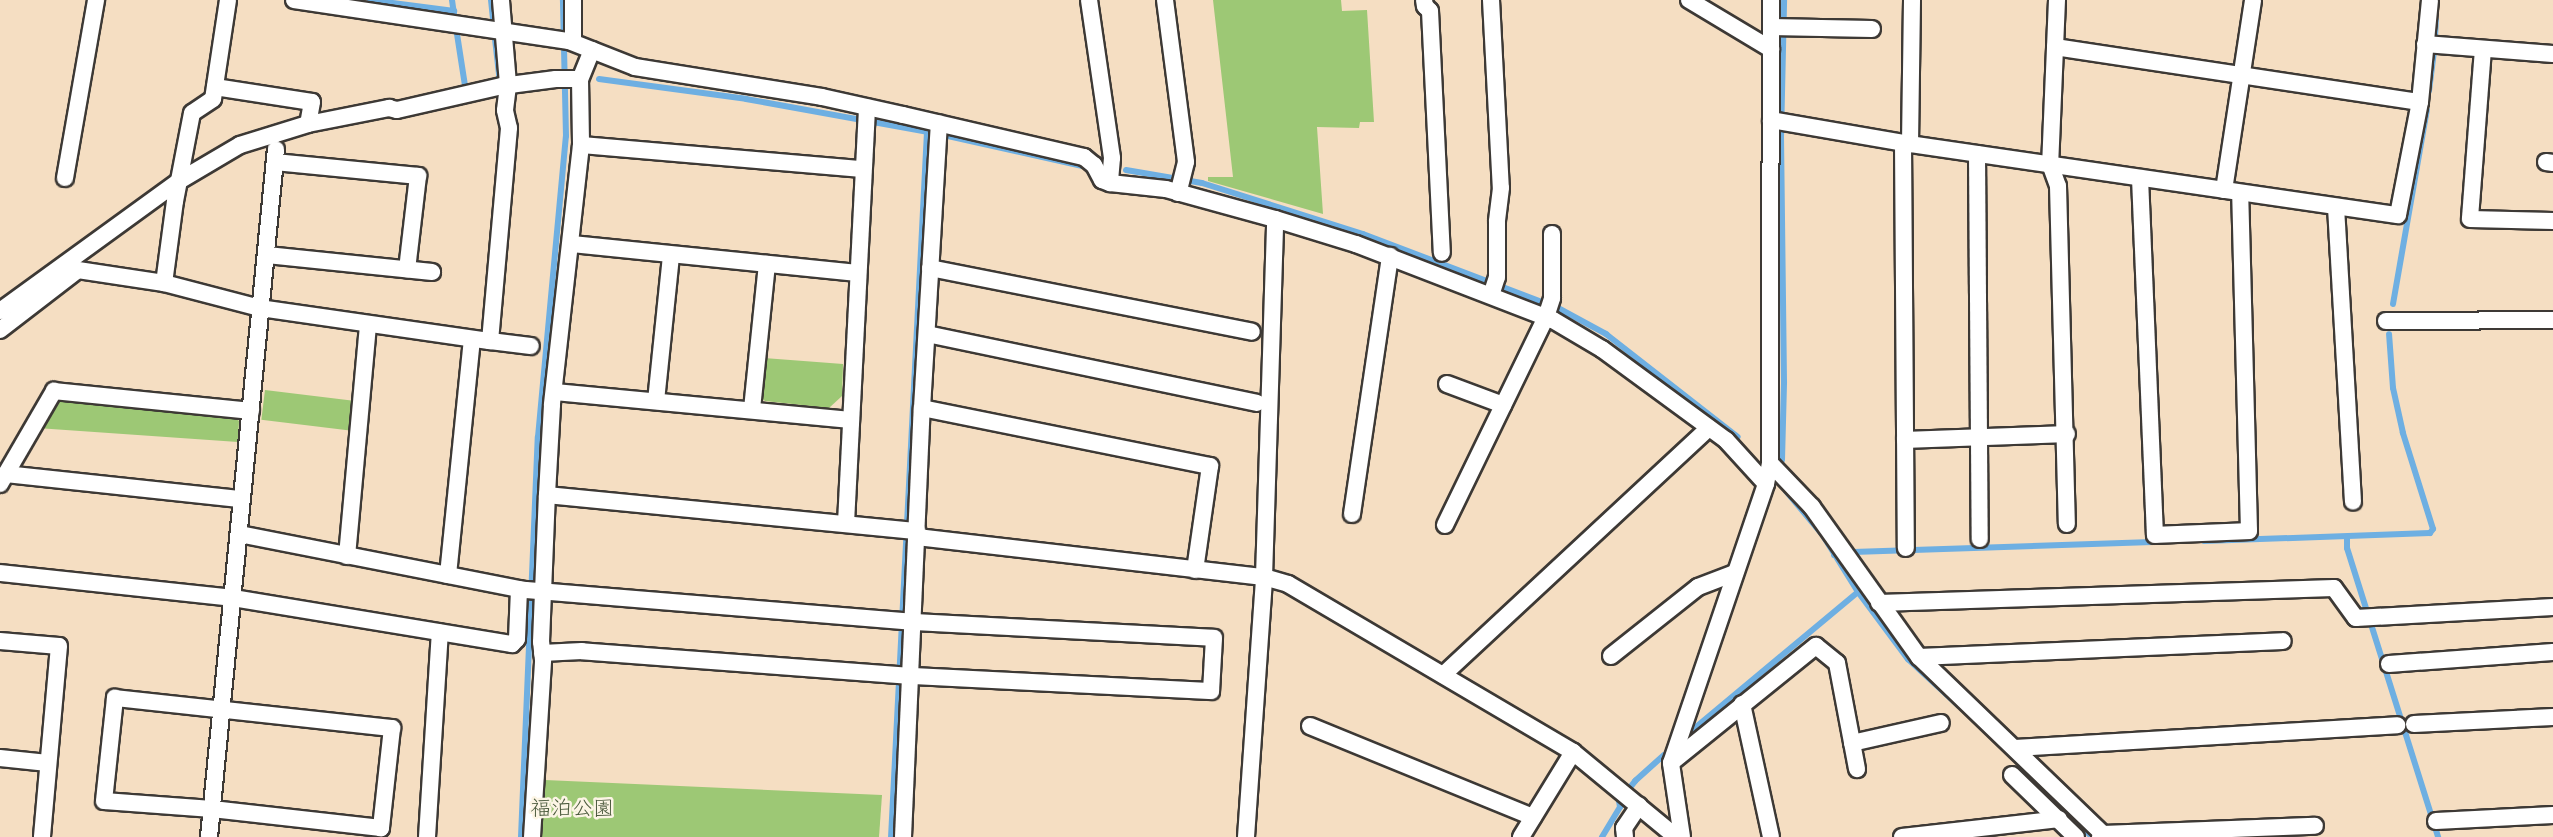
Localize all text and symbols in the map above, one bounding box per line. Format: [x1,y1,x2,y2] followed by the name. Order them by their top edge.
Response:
[530,796,614,822] park label: 福泊公園

